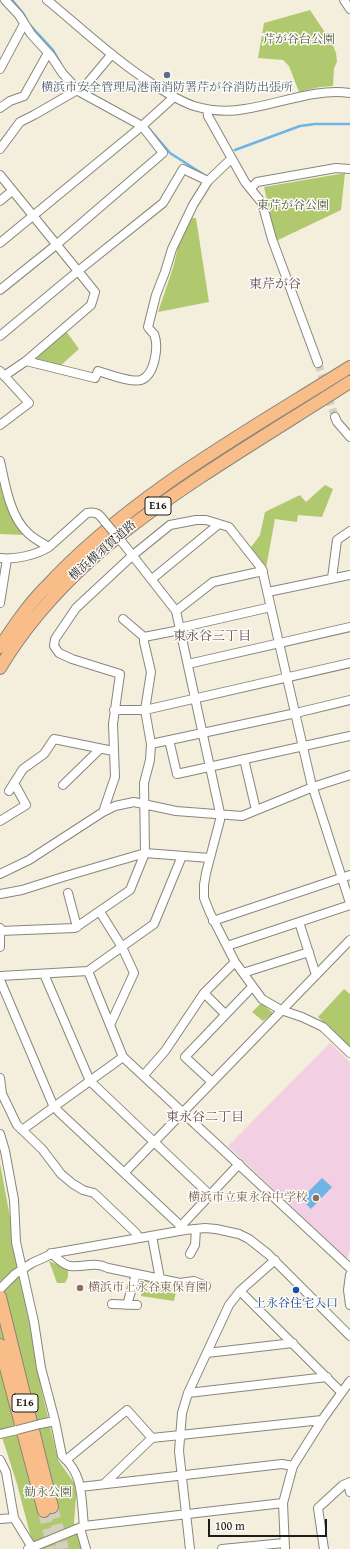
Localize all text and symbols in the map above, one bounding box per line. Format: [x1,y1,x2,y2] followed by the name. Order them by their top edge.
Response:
[263,33,335,47] park label: 芹が谷台公園
[162,70,172,80] marker: 横浜市安全管理局港南消防署芹が谷消防出張所
[41,81,293,95] place label: 横浜市安全管理局港南消防署芹が谷消防出張所
[257,199,329,213] park label: 東芹が谷公園
[249,277,301,293] district label: 東芹が谷
[145,497,171,515] road number: E16
[67,518,139,584] street label: 横浜横須賀道路
[173,629,251,645] district label: 東永谷三丁目
[166,1110,244,1126] district label: 東永谷二丁目
[188,1191,308,1205] place label: 横浜市立東永谷中学校
[311,1193,321,1203] marker: 横浜市立東永谷中学校
[88,1281,208,1295] place label: 横浜市上永谷東保育園
[75,1283,85,1293] marker: 横浜市上永谷東保育園
[291,1285,301,1295] marker: 上永谷住宅入口
[254,1297,338,1311] place label: 上永谷住宅入口
[12,1394,38,1412] road number: E16
[24,1486,72,1500] park label: 勧永公園
[210,1511,329,1537] scale bar
[215,1517,245,1534] text: 100 m

